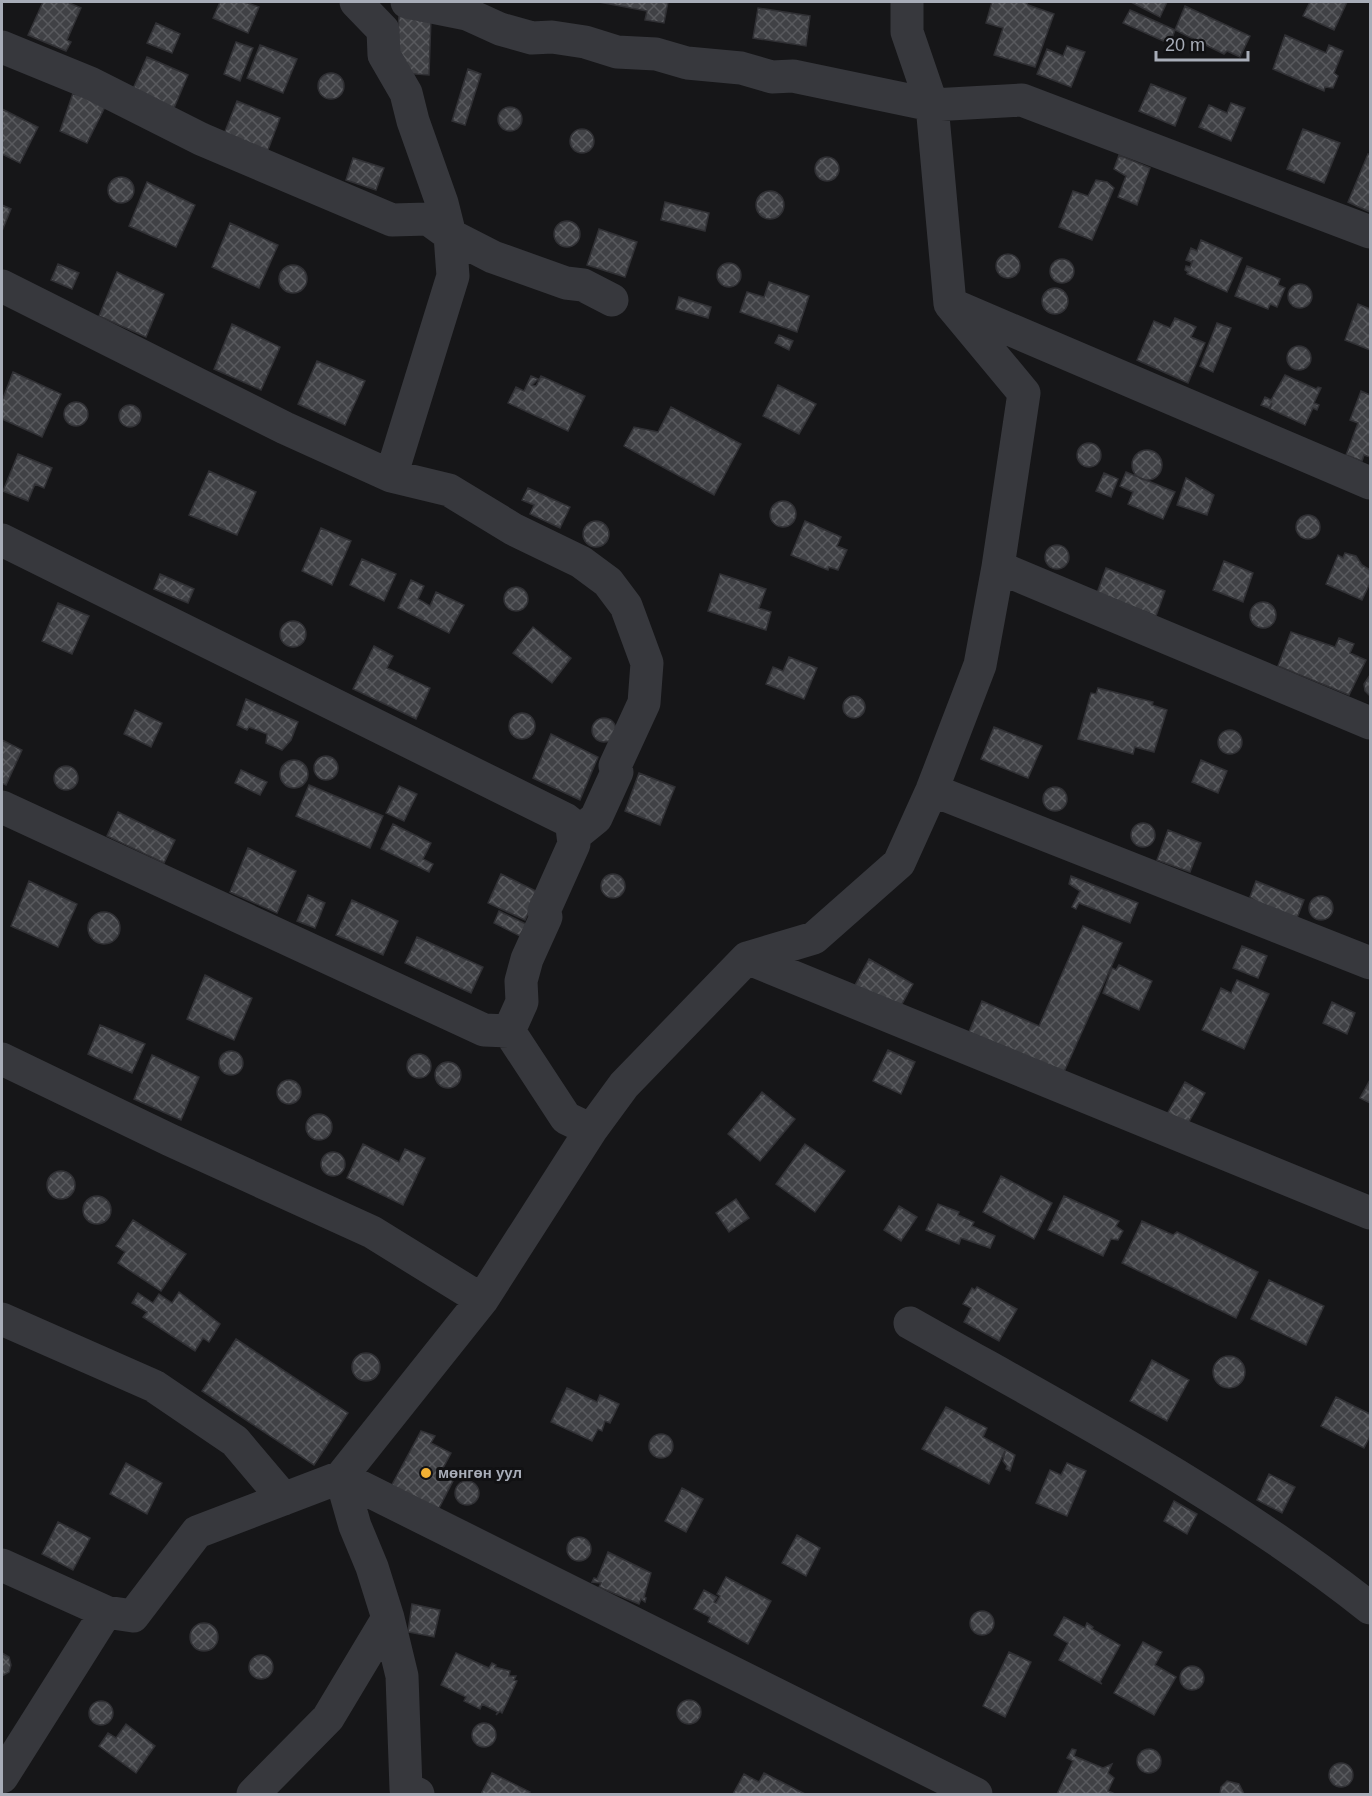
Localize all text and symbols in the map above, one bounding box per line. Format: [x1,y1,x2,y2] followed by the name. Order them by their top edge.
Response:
[1156,24,1248,62] scale bar
[1165,35,1205,55] text: 20 m
[438,1464,522,1481] place label: мөнгөн уул
[419,1466,433,1480] marker: мөнгөн уул

